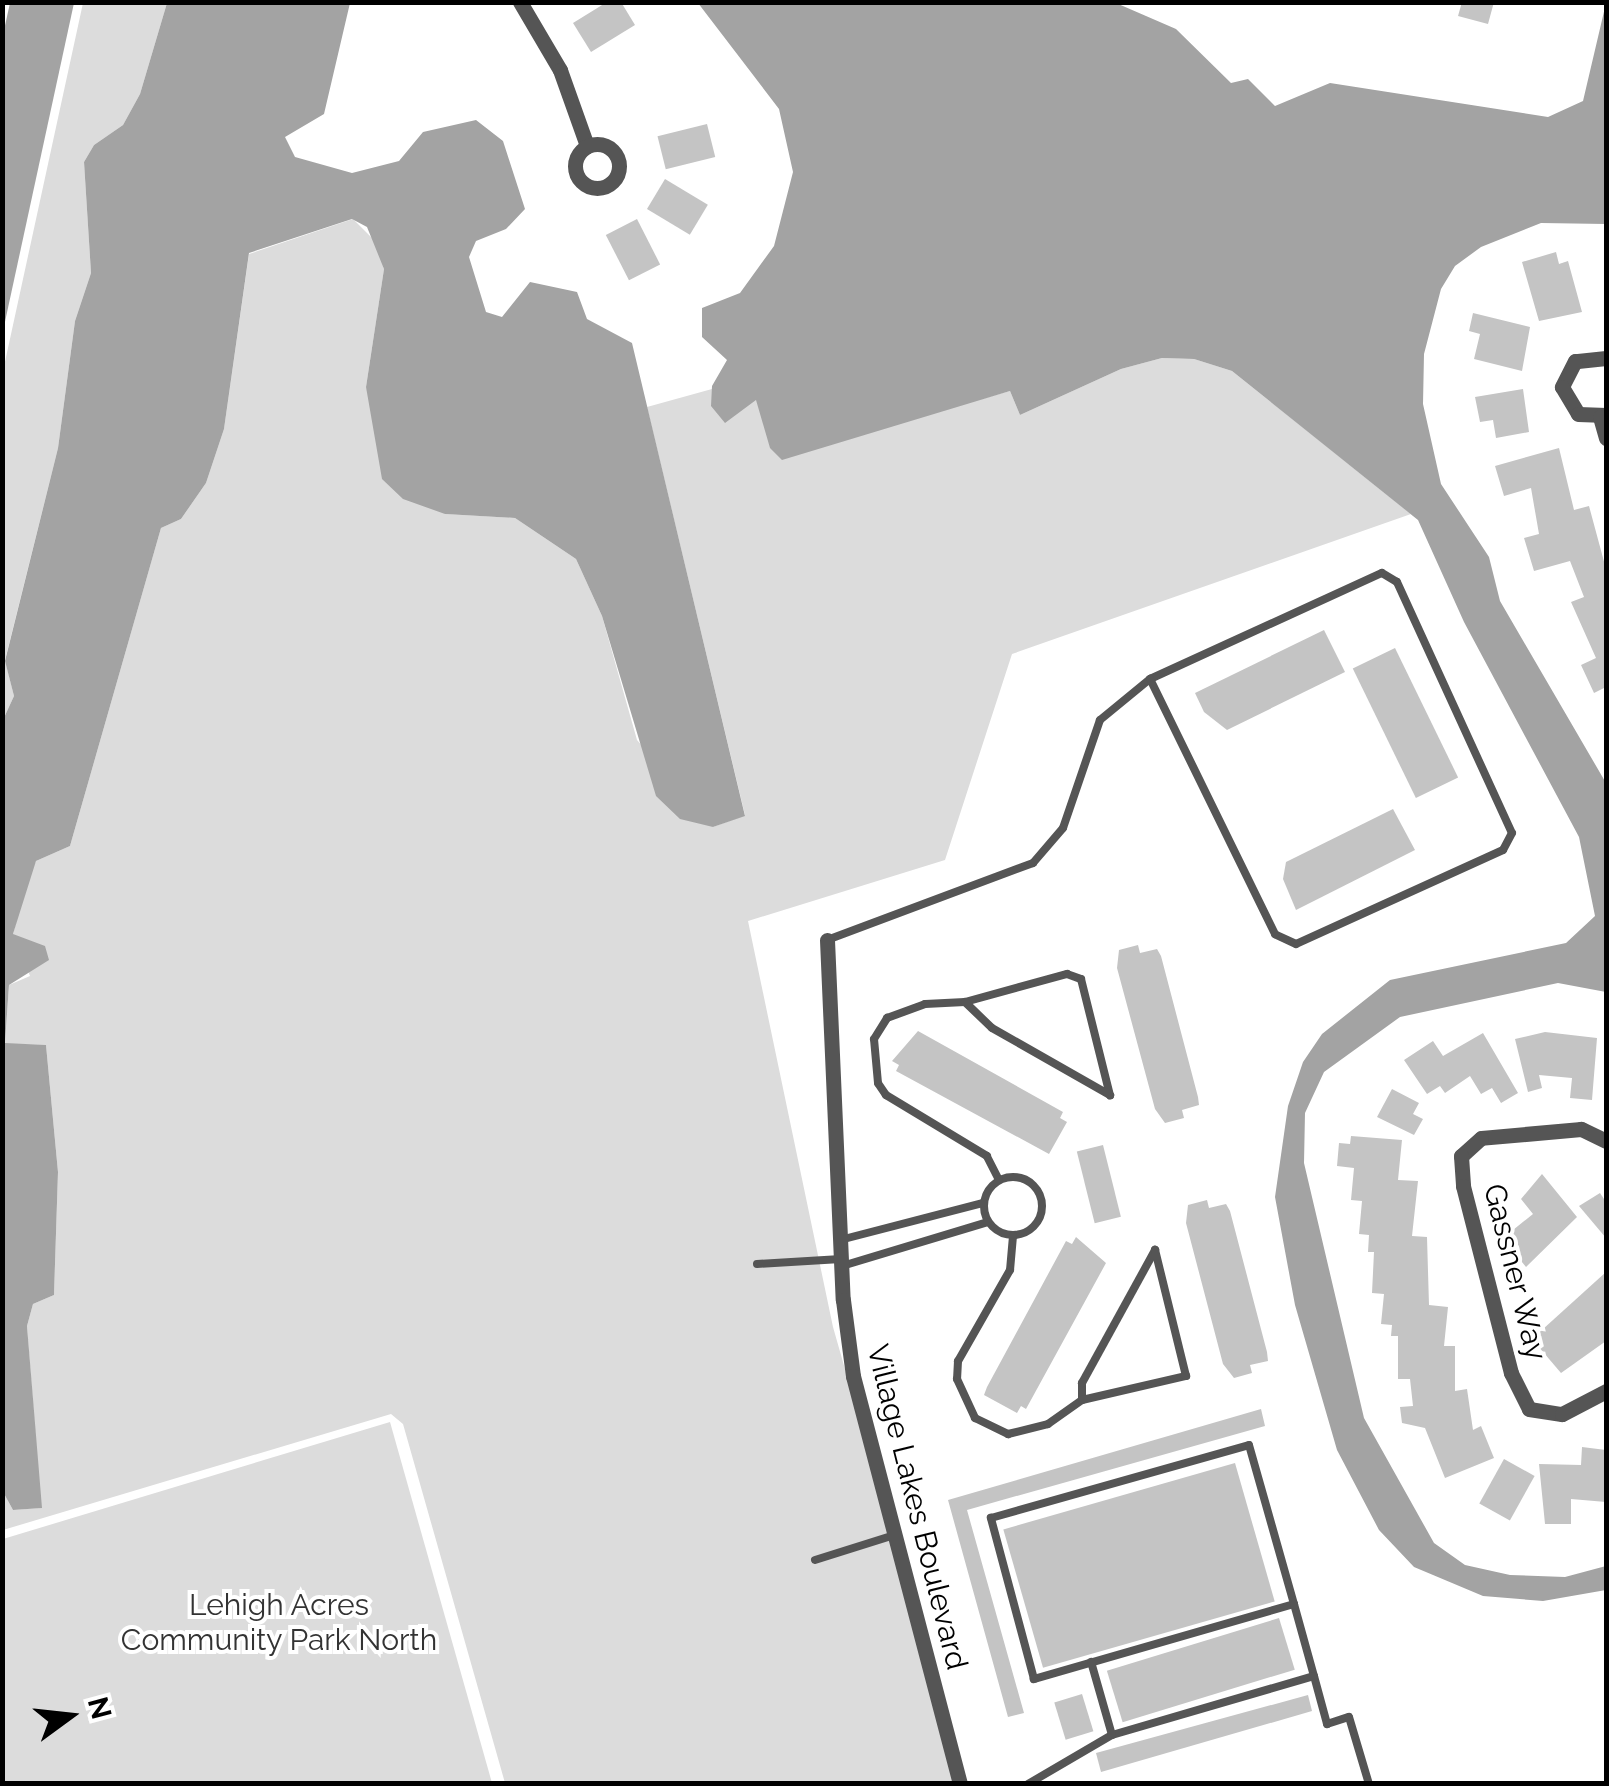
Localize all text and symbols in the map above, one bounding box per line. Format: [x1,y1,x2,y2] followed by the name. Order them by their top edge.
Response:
[1476,1179,1554,1365] street label: Gassner Way
[859,1341,975,1673] street label: Village Lakes Boulevard
[120,1587,438,1658] park label: Lehigh Acres Community Park North
[20,1666,120,1766] north arrow
[81,1694,118,1723] text: N

